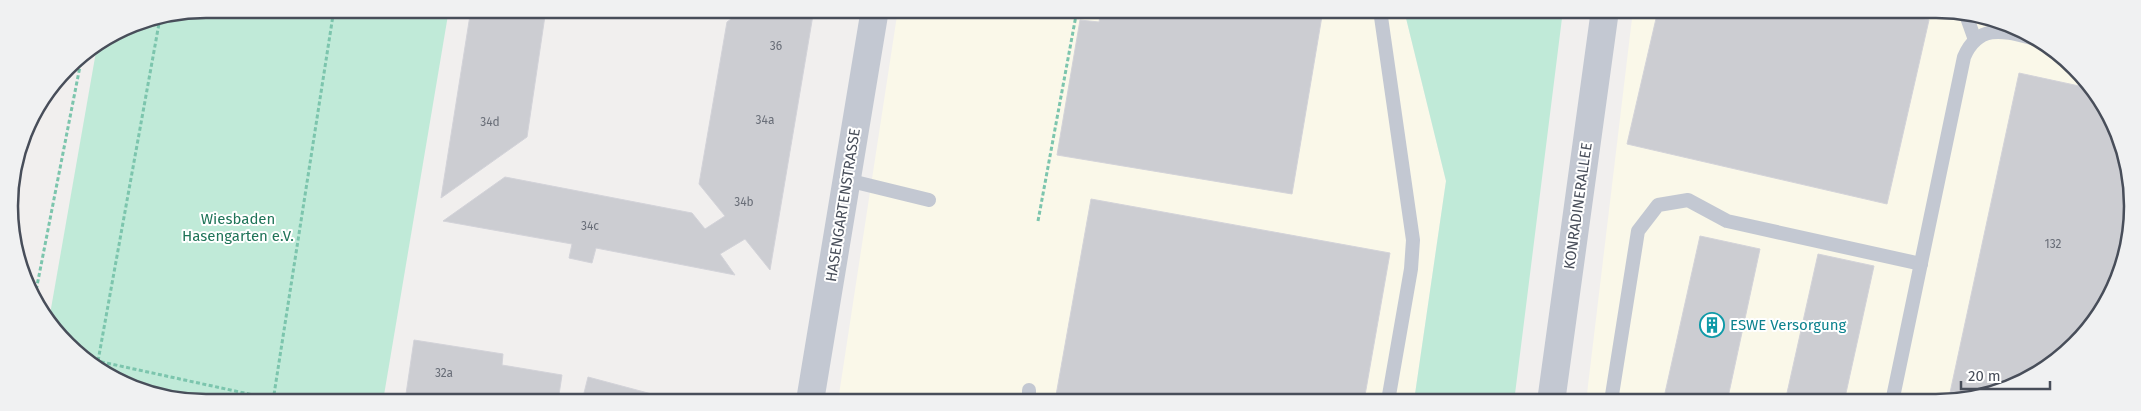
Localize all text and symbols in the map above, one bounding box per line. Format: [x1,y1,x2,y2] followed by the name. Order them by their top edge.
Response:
[770,39,782,53] house number: 36
[756,113,774,127] house number: 34a
[480,115,500,129] house number: 34d
[822,127,864,283] street label: HASENGARTENSTRASSE
[1560,141,1596,271] street label: KONRADINERALLEE
[734,195,754,209] house number: 34b
[182,210,294,245] park label: Wiesbaden Hasengarten e.V.
[581,219,599,233] house number: 34c
[2044,237,2062,251] house number: 132
[1699,312,1725,338] building icon: ESWE Versorgung
[1730,316,1846,334] place label: ESWE Versorgung
[1961,358,2050,390] scale bar
[435,366,453,380] house number: 32a
[1968,367,2001,385] text: 20 m

